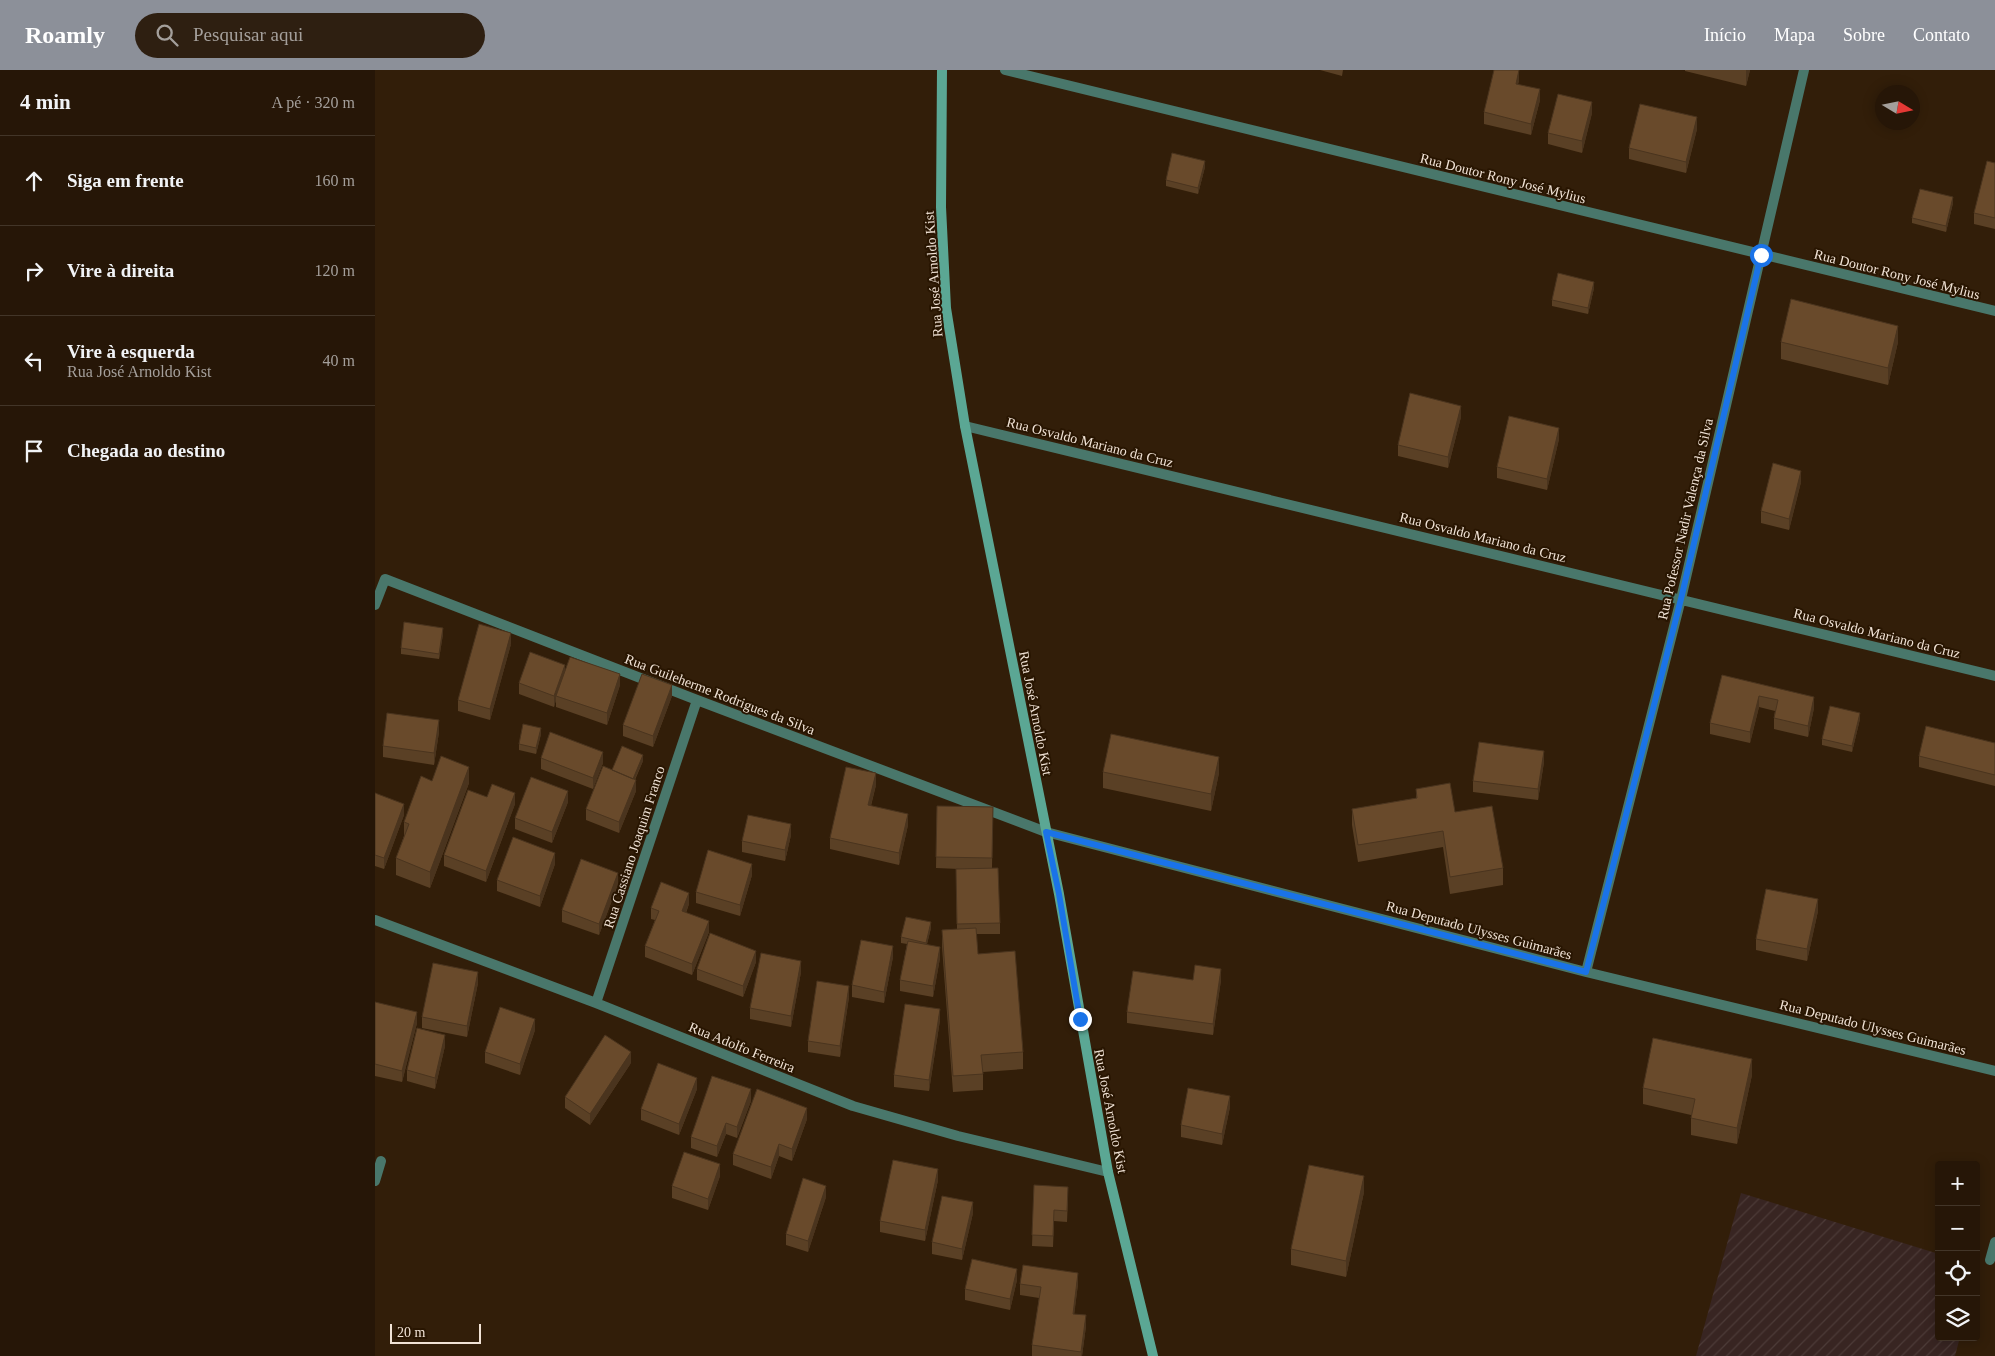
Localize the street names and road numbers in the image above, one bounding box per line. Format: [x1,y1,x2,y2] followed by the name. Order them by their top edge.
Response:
[1418,151,1587,206] street label: Rua Doutor Rony José Mylius
[922,210,945,338] street label: Rua José Arnoldo Kist
[1812,247,1981,302] street label: Rua Doutor Rony José Mylius
[1005,415,1175,470] street label: Rua Osvaldo Mariano da Cruz
[1655,416,1716,621] street label: Rua Pofessor Nadir Valença da Silva
[1398,510,1568,565] street label: Rua Osvaldo Mariano da Cruz
[1792,606,1962,661] street label: Rua Osvaldo Mariano da Cruz
[1016,650,1055,777] street label: Rua José Arnoldo Kist
[623,651,818,738] street label: Rua Guileherme Rodrigues da Silva
[601,764,668,930] street label: Rua Cassiano Joaquim Franco
[1384,898,1573,963] street label: Rua Deputado Ulysses Guimarães
[1778,997,1968,1058] street label: Rua Deputado Ulysses Guimarães
[687,1019,798,1076] street label: Rua Adolfo Ferreira
[1091,1048,1130,1175] street label: Rua José Arnoldo Kist

